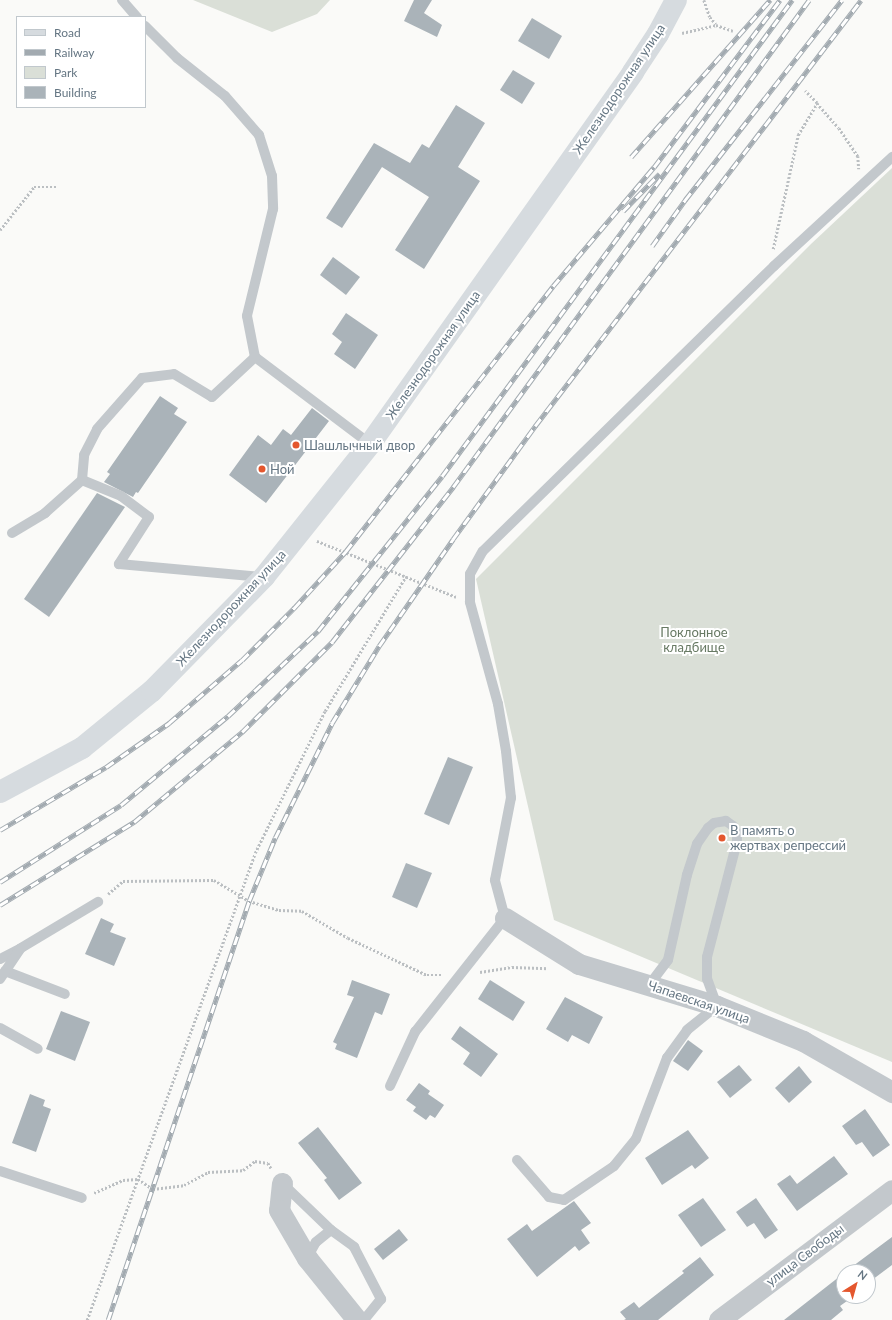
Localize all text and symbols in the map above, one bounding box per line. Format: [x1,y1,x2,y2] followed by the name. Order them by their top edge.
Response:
[16,16,146,108] legend
[570,21,668,157] street label: Железнодорожная улица
[54,25,81,40] text: Road
[54,45,94,60] text: Railway
[54,65,77,80] text: Park
[54,85,97,100] text: Building
[383,288,483,422] street label: Железнодорожная улица
[304,437,415,453] place label: Шашлычный двор
[291,440,301,450] marker: Шашлычный двор
[270,461,295,477] place label: Ной
[257,464,267,474] marker: Ной
[173,547,289,669] street label: Железнодорожная улица
[660,625,728,656] park label: Поклонное кладбище
[730,823,846,854] place label: В память о жертвах репрессий
[717,833,727,843] marker: В память о жертвах репрессий
[646,977,752,1027] street label: Чапаевская улица
[763,1221,847,1289] street label: улица Свободы
[836,1264,876,1304] north arrow
[856,1267,870,1283] text: N

